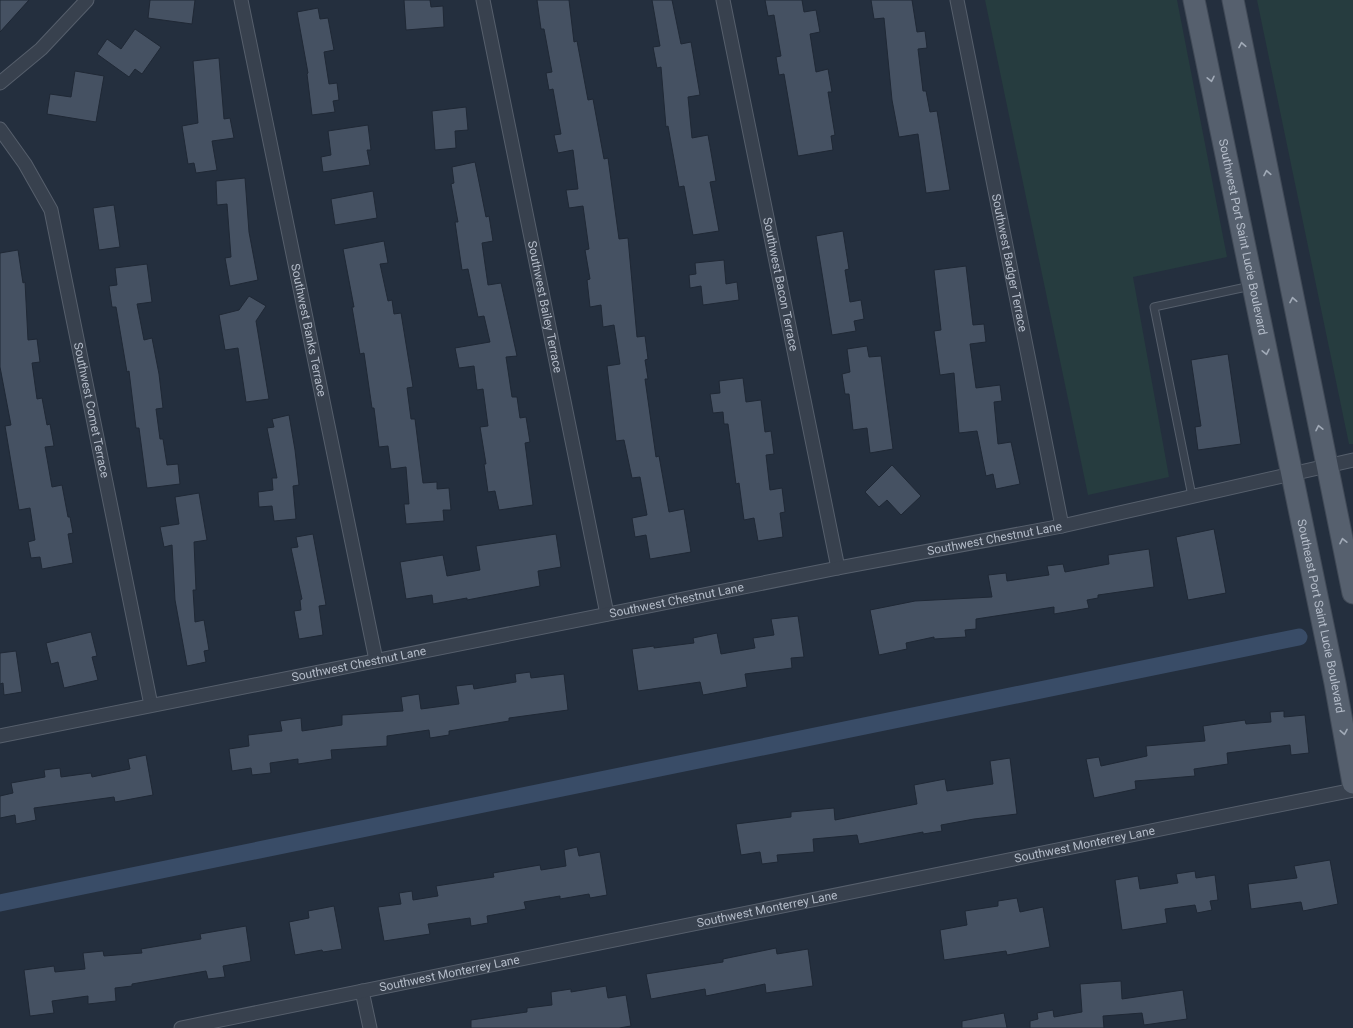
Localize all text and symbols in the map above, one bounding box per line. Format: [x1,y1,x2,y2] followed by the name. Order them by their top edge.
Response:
[1238,42,1247,48] one-way arrow
[1206,76,1214,82] one-way arrow
[1216,138,1270,336] street label: Southwest Port Saint Lucie Boulevard
[1264,170,1272,176] one-way arrow
[989,193,1030,333] street label: Southwest Badger Terrace
[760,216,801,352] street label: Southwest Bacon Terrace
[525,240,565,374] street label: Southwest Bailey Terrace
[288,262,329,398] street label: Southwest Banks Terrace
[1289,297,1297,303] one-way arrow
[71,341,112,479] street label: Southwest Comet Terrace
[1262,348,1270,355] one-way arrow
[1315,424,1324,431] one-way arrow
[1294,518,1347,714] street label: Southeast Port Saint Lucie Boulevard
[926,519,1063,558] street label: Southwest Chestnut Lane
[1339,538,1347,544] one-way arrow
[608,580,745,621] street label: Southwest Chestnut Lane
[290,644,427,684] street label: Southwest Chestnut Lane
[1339,729,1347,735] one-way arrow
[1013,823,1156,866] street label: Southwest Monterrey Lane
[696,888,838,930] street label: Southwest Monterrey Lane
[378,952,521,995] street label: Southwest Monterrey Lane

